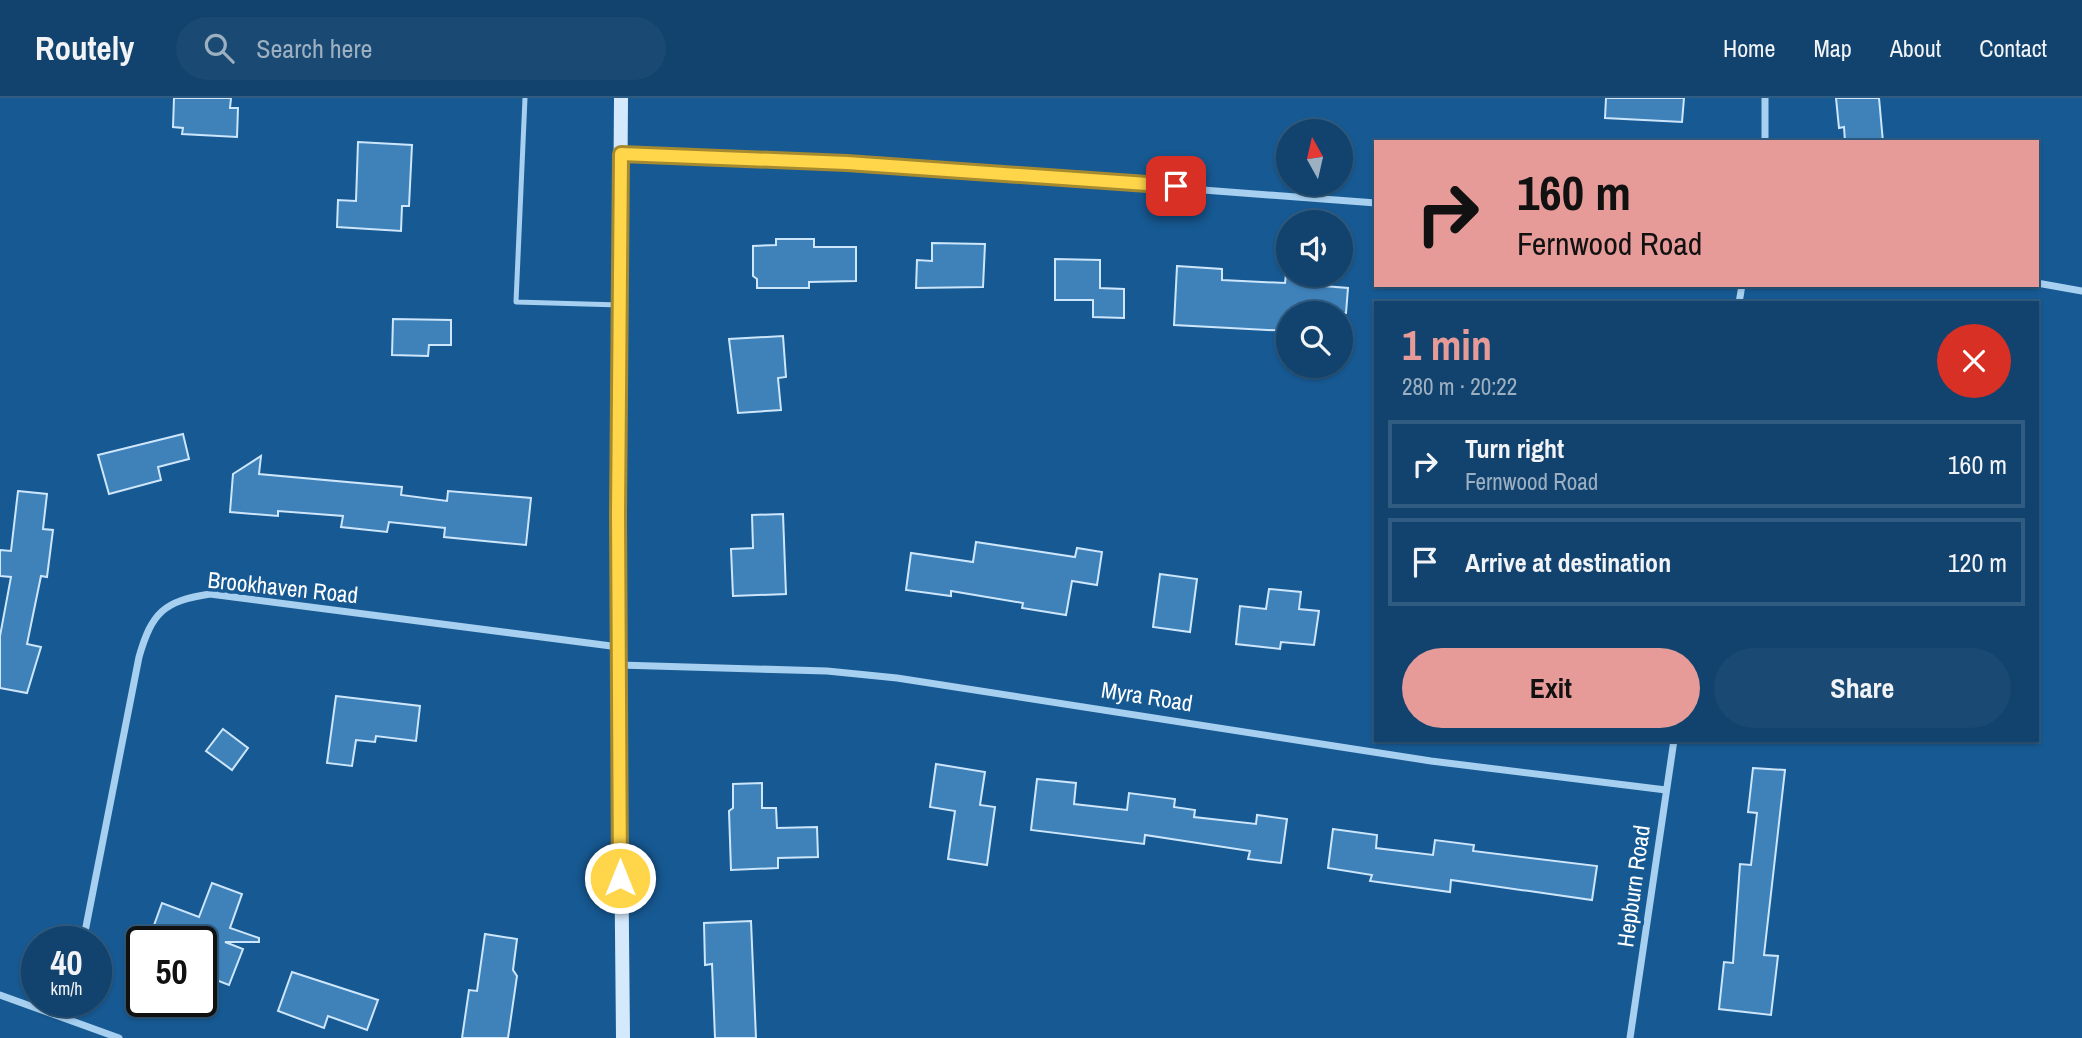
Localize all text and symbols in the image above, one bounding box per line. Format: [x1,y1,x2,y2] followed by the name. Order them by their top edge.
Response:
[176,17,666,80] search box
[35,26,134,70] text: Routely
[200,29,238,67] icon: search
[256,31,372,66] text: Search here
[1723,32,1775,64] text: Home
[1813,32,1852,64] text: Map
[1890,32,1941,64] text: About
[1979,32,2047,64] text: Contact
[1276,119,1353,196] north arrow
[1276,119,1353,378] map controls
[1146,156,1206,216] pin
[1517,159,1631,225] text: 160 m
[1157,167,1195,205] icon: arrive
[1402,168,1493,259] icon: right
[1276,210,1353,287] button: sound
[1517,222,1702,265] text: Fernwood Road
[1276,301,1353,378] button: search
[1402,317,1492,373] text: 1 min
[1937,324,2011,398] button: close
[1402,371,1517,402] text: 280 m · 20:22
[1465,431,1564,466] text: Turn right
[1406,445,1444,483] icon: right
[1948,447,2007,482] text: 160 m
[1465,466,1598,497] text: Fernwood Road
[1406,543,1444,581] icon: arrive
[1465,545,1671,580] text: Arrive at destination
[1948,545,2007,580] text: 120 m
[206,564,360,610] street label: Brookhaven Road
[1402,648,1700,728] button: Exit
[1714,648,2011,728] button: Share
[1099,673,1195,719] street label: Myra Road
[1609,823,1657,949] street label: Hepburn Road
[583,841,657,915] position arrow
[126,926,217,1017] speed limit sign: 50
[51,939,82,986] text: 40
[51,976,83,1001] text: km/h

